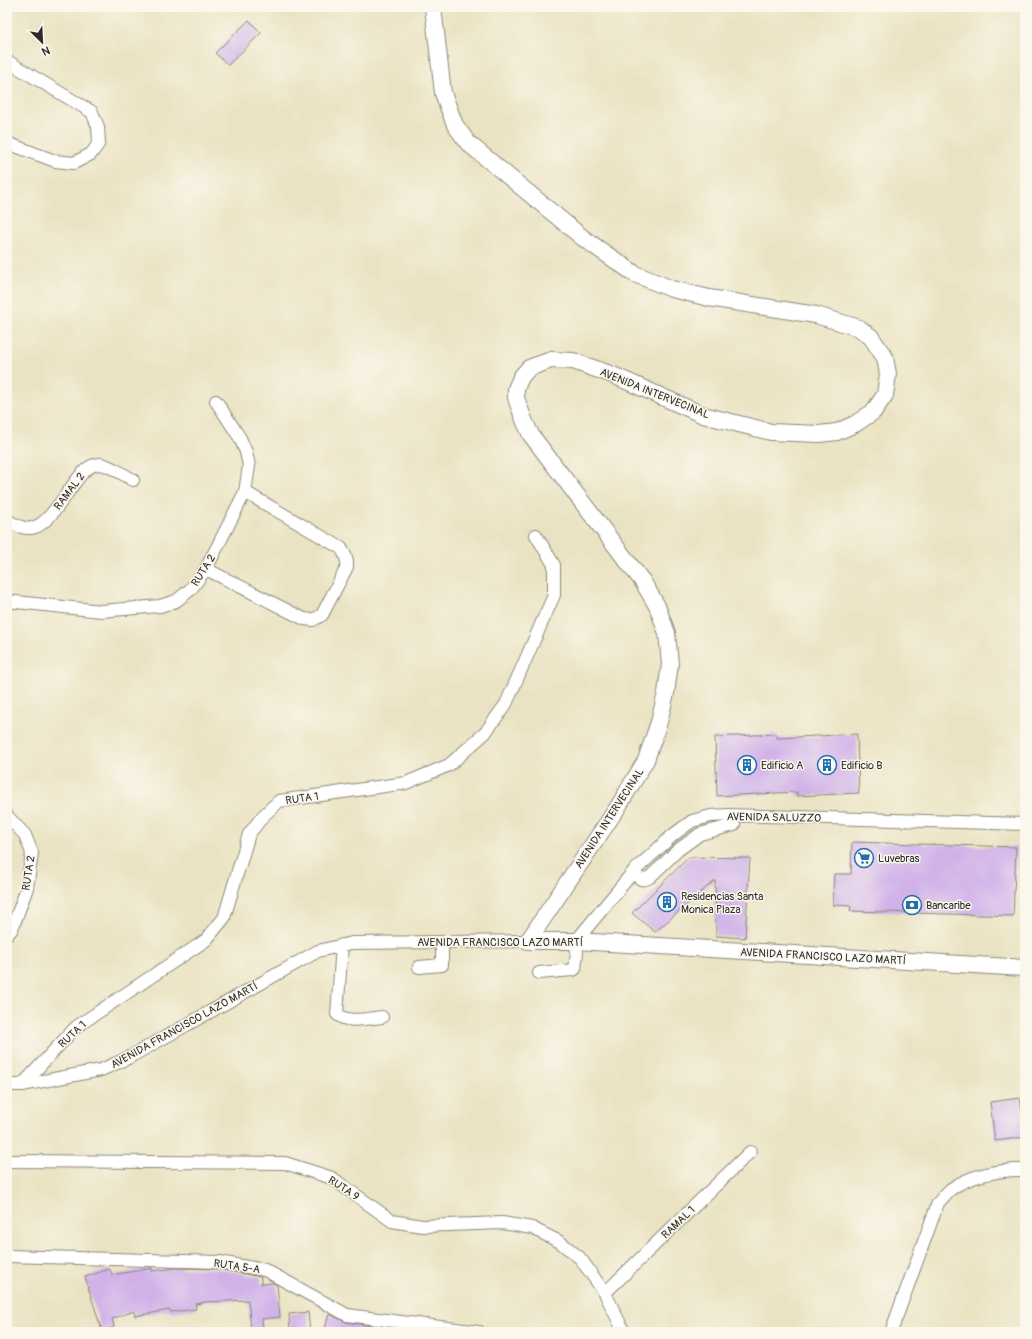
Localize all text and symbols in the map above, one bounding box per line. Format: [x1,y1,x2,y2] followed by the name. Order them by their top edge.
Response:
[22,22,62,62] north arrow
[39,43,52,58] text: N
[598,366,711,421] street label: AVENIDA INTERVECINAL
[51,470,88,513] street label: RAMAL 2
[189,552,218,589] street label: RUTA 2
[736,754,758,776] building icon: Edificio A
[816,754,838,776] building icon: Edificio B
[761,759,803,772] place label: Edificio A
[841,759,883,772] place label: Edificio B
[572,766,647,871] street label: AVENIDA INTERVECINAL
[285,790,319,807] street label: RUTA 1
[727,810,821,825] street label: AVENIDA SALUZZO
[853,847,875,869] supermarket icon: Luvebras
[878,852,920,865] place label: Luvebras
[19,855,38,891] street label: RUTA 2
[681,890,763,916] place label: Residencias Santa Monica Plaza
[656,891,678,913] building icon: Residencias Santa Monica Plaza
[901,894,923,916] bank icon: Bancaribe
[926,899,971,912] place label: Bancaribe
[417,936,584,949] street label: AVENIDA FRANCISCO LAZO MARTÍ
[740,946,907,967] street label: AVENIDA FRANCISCO LAZO MARTÍ
[109,979,261,1071] street label: AVENIDA FRANCISCO LAZO MARTÍ
[56,1018,89,1050] street label: RUTA 1
[326,1174,362,1203] street label: RUTA 9
[659,1203,698,1241] street label: RAMAL 1
[213,1257,261,1276] street label: RUTA 5-A

